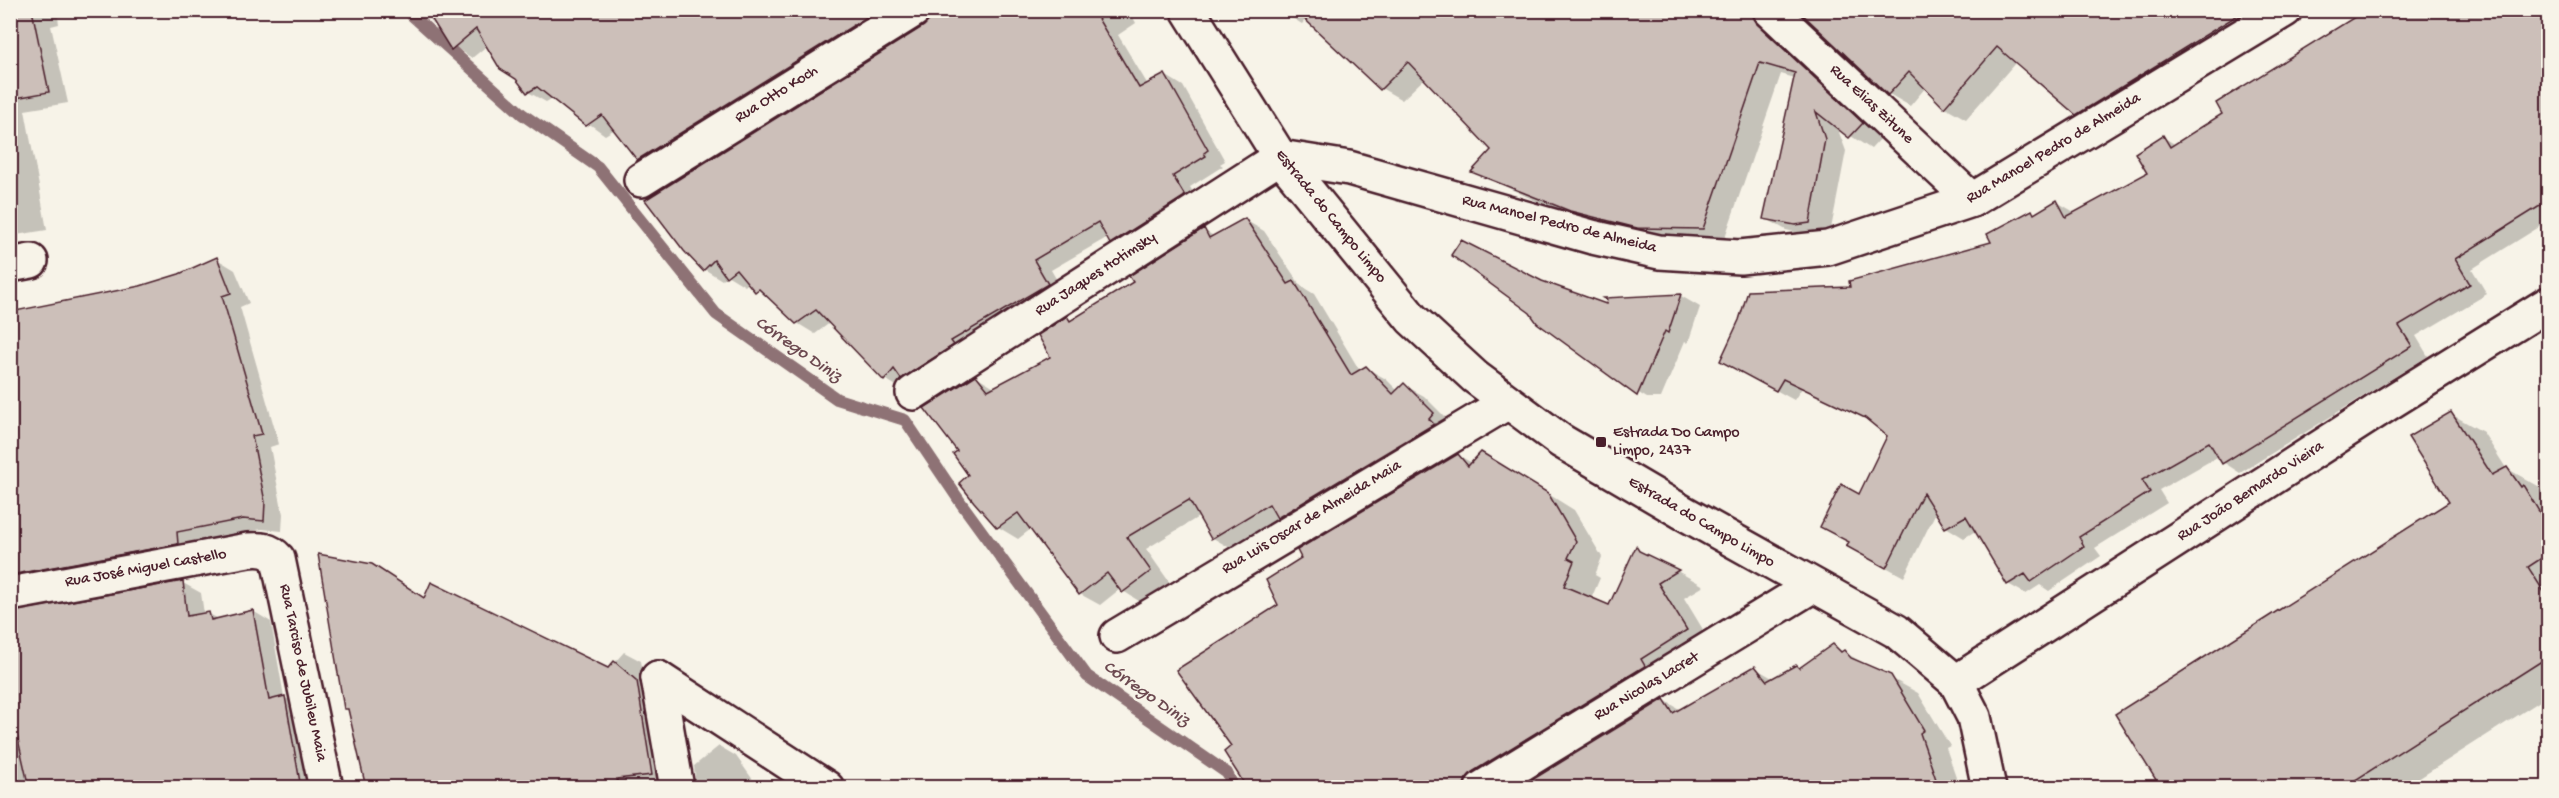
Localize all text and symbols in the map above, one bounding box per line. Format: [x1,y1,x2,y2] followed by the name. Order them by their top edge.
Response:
[1825,61,1917,149] street label: Rua Elias Zitune
[732,62,822,128] street label: Rua Otto Koch
[1963,89,2146,209] street label: Rua Manoel Pedro de Almeida
[1270,146,1390,288] street label: Estrada do Campo Limpo
[1460,192,1659,259] street label: Rua Manoel Pedro de Almeida
[1032,229,1160,321] street label: Rua Jaques Hotimsky
[751,312,846,388] water label: Córrego Diniz
[1613,424,1740,461] place label: Estrada Do Campo Limpo, 2437
[1594,435,1608,449] marker: Estrada Do Campo Limpo, 2437
[2174,437,2329,546] street label: Rua João Bernardo Vieira
[1219,456,1406,579] street label: Rua Luis Oscar de Almeida Maia
[1624,473,1778,573] street label: Estrada do Campo Limpo
[64,545,228,593] street label: Rua José Miguel Castello
[274,583,330,765] street label: Rua Tarciso de Jubileu Maia
[1591,647,1704,726] street label: Rua Nicolas Lacret
[1099,656,1194,732] water label: Córrego Diniz

